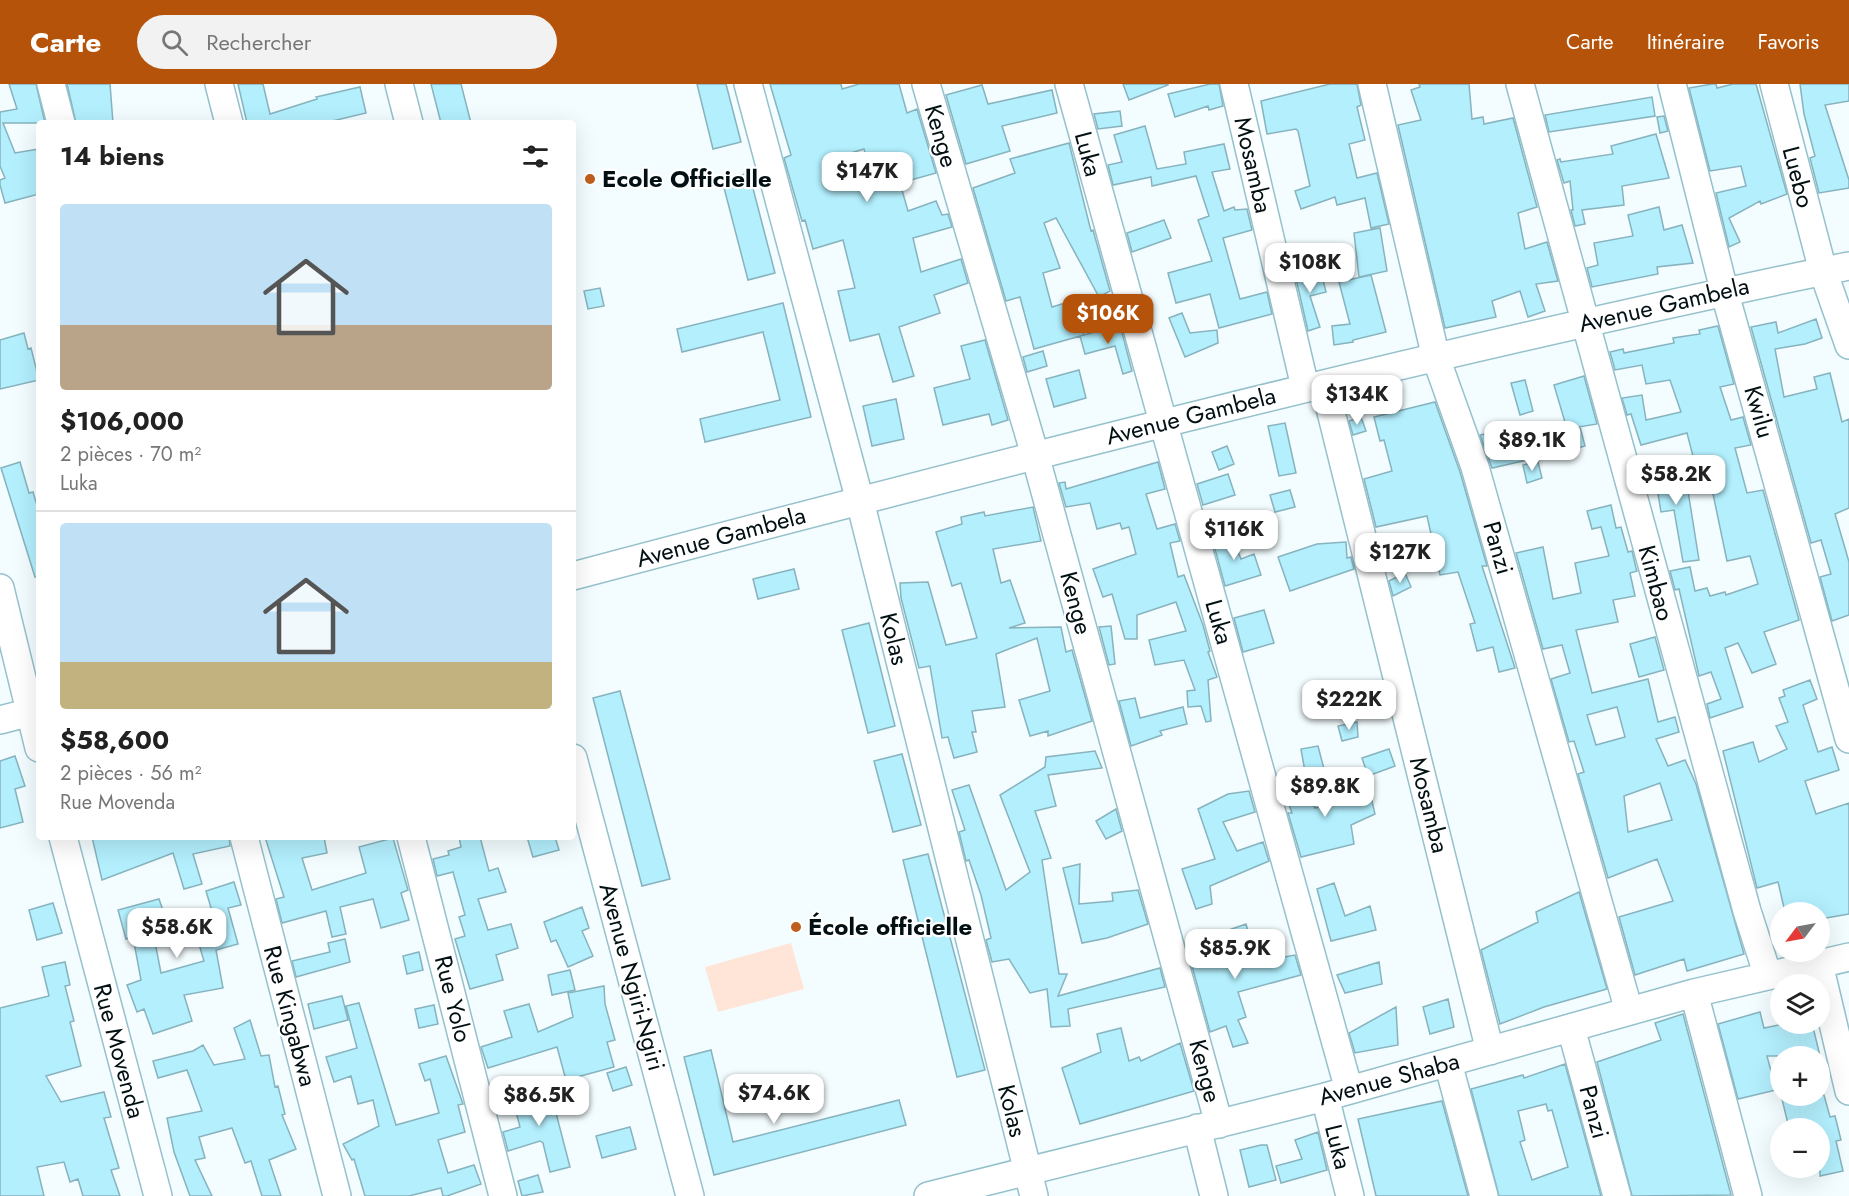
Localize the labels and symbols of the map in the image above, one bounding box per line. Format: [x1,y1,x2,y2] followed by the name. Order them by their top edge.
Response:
[916,100,967,171] street label: Kenge
[1225,113,1282,216] street label: Mosamba
[1066,128,1111,180] street label: Luka
[1774,142,1823,211] street label: Luebo
[825,152,909,203] pin: $147K
[602,161,772,196] place label: Ecole Officielle
[583,172,597,186] marker: Ecole Officielle
[1268,243,1352,294] pin: $108K
[1575,268,1753,341] street label: Avenue Gambela
[1066,294,1150,345] pin: $106K
[1315,375,1399,426] pin: $134K
[1102,377,1279,454] street label: Avenue Gambela
[1735,382,1784,442] street label: Kwilu
[1483,421,1581,472] pin: $89.1K
[1627,455,1725,506] pin: $58.2K
[632,497,809,576] street label: Avenue Gambela
[1192,510,1276,561] pin: $116K
[1474,517,1523,579] street label: Panzi
[1358,533,1442,584] pin: $127K
[1630,541,1683,625] street label: Kimbao
[1051,568,1102,638] street label: Kenge
[1196,595,1243,648] street label: Luka
[871,609,918,669] street label: Kolas
[1307,680,1391,731] pin: $222K
[1401,753,1458,857] street label: Mosamba
[1276,767,1374,818] pin: $89.8K
[591,879,674,1075] street label: Avenue Ngiri-Ngiri
[1770,902,1830,962] north arrow
[128,908,226,959] pin: $58.6K
[808,909,972,944] place label: École officielle
[789,920,803,934] marker: École officielle
[1186,929,1284,980] pin: $85.9K
[255,942,326,1090] street label: Rue Kingabwa
[426,952,481,1046] street label: Rue Yolo
[85,980,154,1122] street label: Rue Movenda
[1180,1036,1231,1106] street label: Kenge
[1315,1043,1463,1114] street label: Avenue Shaba
[725,1074,823,1125] pin: $74.6K
[490,1076,588,1127] pin: $86.5K
[989,1081,1036,1141] street label: Kolas
[1571,1081,1618,1142] street label: Panzi
[1316,1121,1361,1173] street label: Luka

